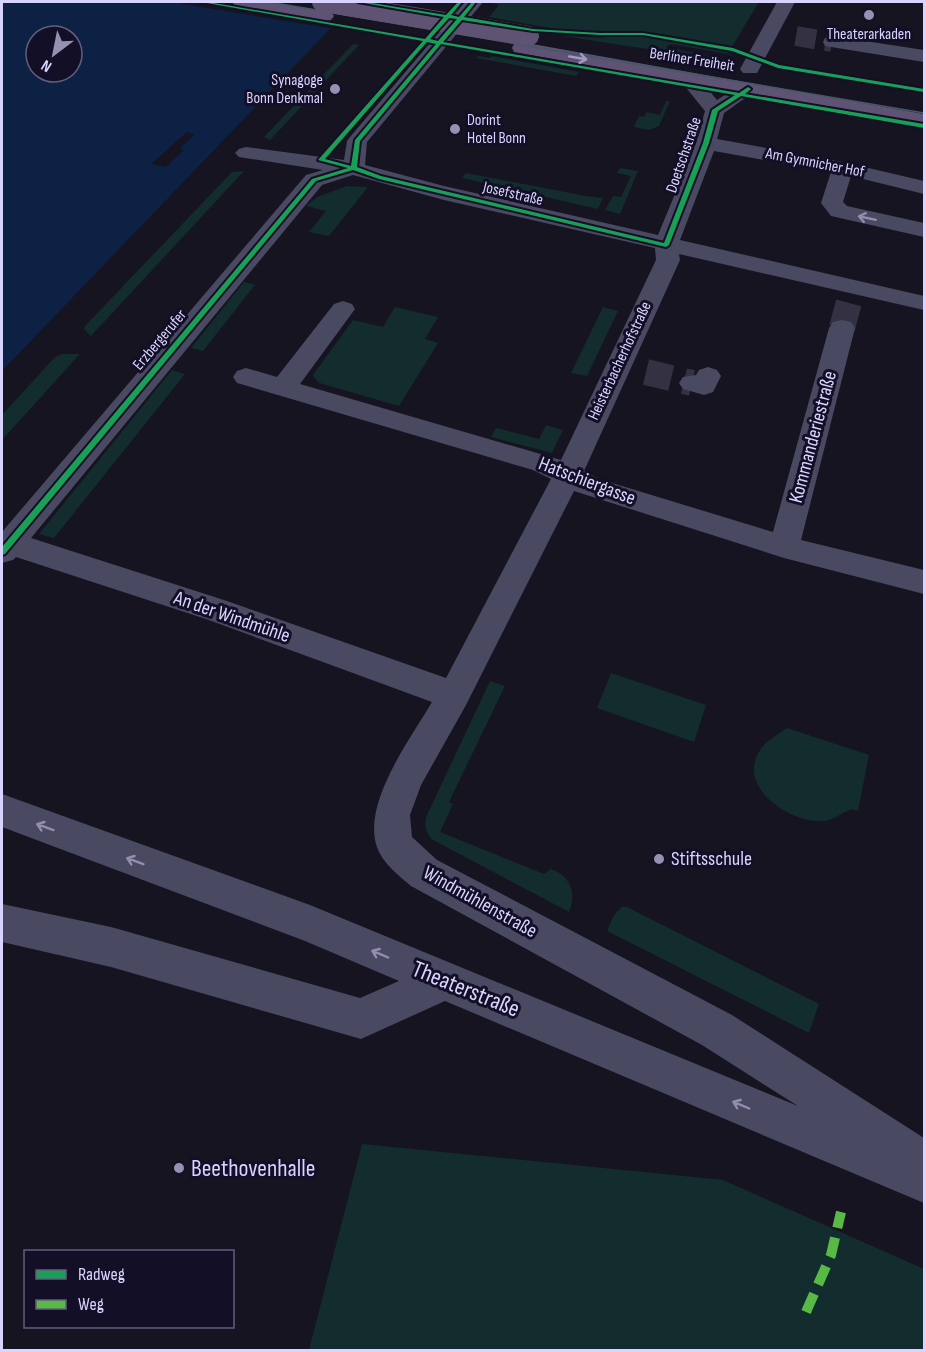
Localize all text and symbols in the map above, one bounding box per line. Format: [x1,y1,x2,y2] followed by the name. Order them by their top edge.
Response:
[862,8,876,22] marker: Theaterarkaden
[24,24,84,84] north arrow
[827,25,911,44] place label: Theaterarkaden
[648,44,736,76] street label: Berliner Freiheit
[568,53,588,64] one-way arrow
[38,55,56,76] text: N
[246,71,323,108] place label: Synagoge Bonn Denkmal
[328,82,342,96] marker: Synagoge Bonn Denkmal
[467,111,526,148] place label: Dorint Hotel Bonn
[662,115,706,195] street label: Doetschstraße
[448,122,462,136] marker: Dorint Hotel Bonn
[763,144,866,182] street label: Am Gymnicher Hof
[480,178,545,210] street label: Josefstraße
[858,212,878,223] one-way arrow
[584,299,656,423] street label: Heisterbacherhofstraße
[129,305,191,374] street label: Erzbergerufer
[784,368,842,506] street label: Kommanderiestraße
[535,451,639,511] street label: Hatschiergasse
[170,586,293,648] street label: An der Windmühle
[37,821,55,832] one-way arrow
[671,847,752,871] place label: Stiftsschule
[652,852,666,866] marker: Stiftsschule
[126,855,145,866] one-way arrow
[419,861,541,943] street label: Windmühlenstraße
[371,948,389,959] one-way arrow
[408,954,524,1024] street label: Theaterstraße
[733,1099,751,1110] one-way arrow
[191,1154,315,1183] place label: Beethovenhalle
[172,1161,186,1175] marker: Beethovenhalle
[24,1250,234,1328] legend
[78,1264,125,1285] text: Radweg
[78,1294,104,1315] text: Weg

